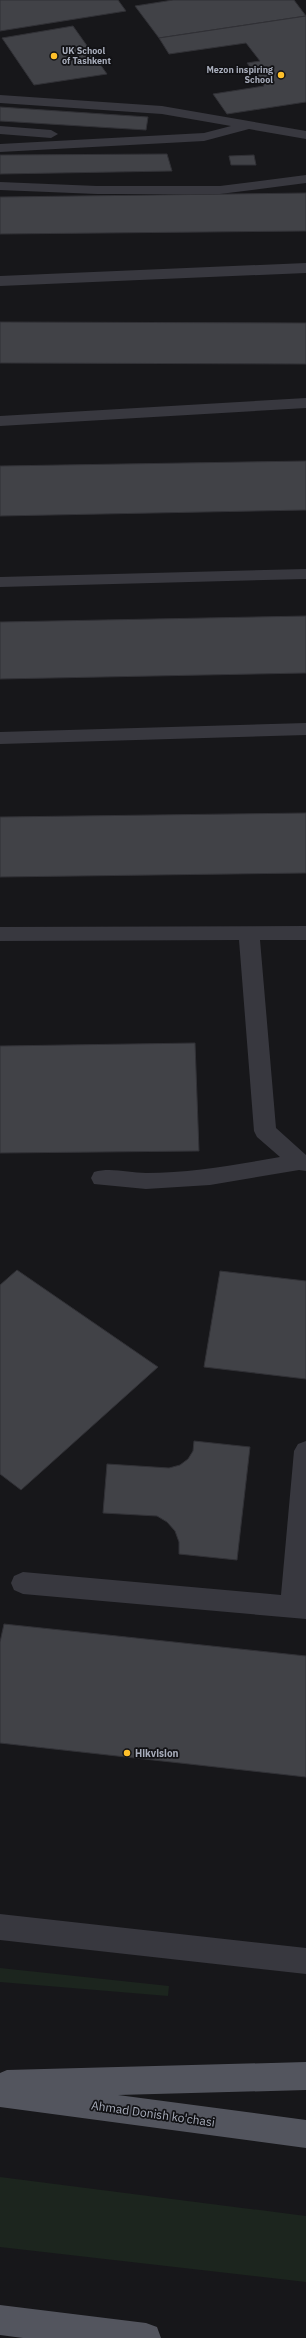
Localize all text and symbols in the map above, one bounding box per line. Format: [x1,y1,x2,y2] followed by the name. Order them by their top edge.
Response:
[62,45,111,66] place label: UK School of Tashkent
[49,51,59,61] marker: UK School of Tashkent
[206,64,273,85] place label: Mezon inspiring School
[276,70,286,80] marker: Mezon inspiring School
[135,1747,179,1760] place label: Hikvision
[122,1748,132,1758] marker: Hikvision
[90,2097,216,2130] street label: Ahmad Donish ko'chasi

